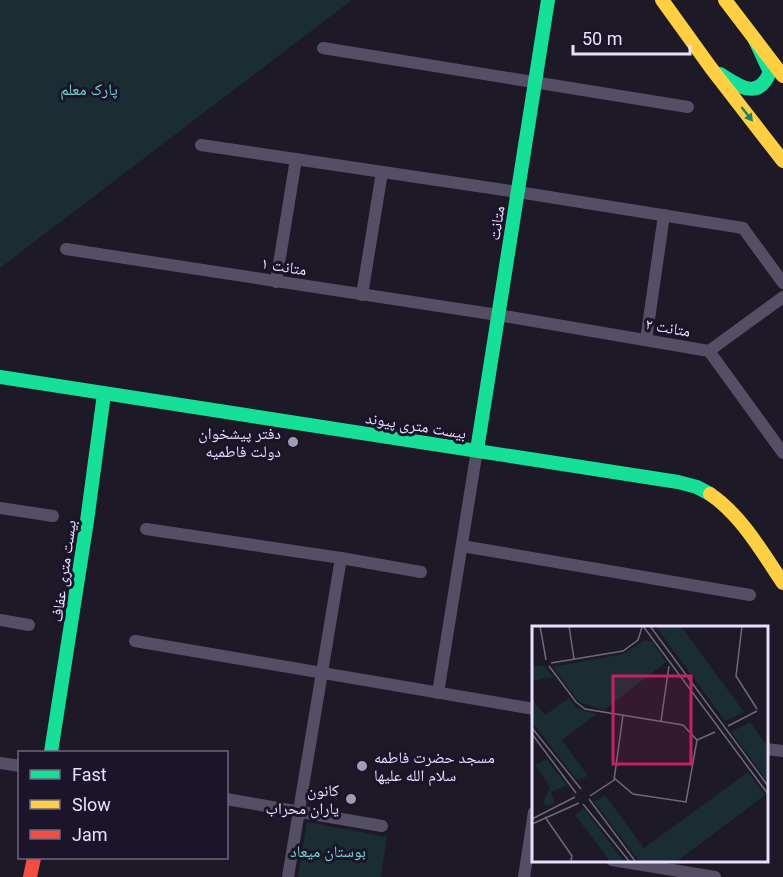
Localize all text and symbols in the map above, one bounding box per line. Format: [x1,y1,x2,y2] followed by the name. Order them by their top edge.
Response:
[573,18,690,56] scale bar
[582,28,622,49] text: 50 m
[60,80,118,100] park label: پارک معلم
[740,107,752,122] one-way arrow
[484,205,509,242] street label: متانت
[260,254,308,279] street label: متانت ۱
[644,314,692,341] street label: متانت ۲
[364,408,468,444] street label: بیست متری پیوند
[198,424,281,461] place label: دفتر پیشخوان دولت فاطمیه
[286,435,300,449] marker: دفتر پیشخوان دولت فاطمیه
[47,519,81,624] street label: بیست متری عفاف
[532,626,768,862] inset map
[374,748,495,786] place label: مسجد حضرت فاطمه سلام الله علیها
[18,751,228,859] legend
[355,759,369,773] marker: مسجد حضرت فاطمه سلام الله علیها
[72,764,107,785] text: Fast
[266,781,339,819] place label: کانون یاران محراب
[344,792,358,806] marker: کانون یاران محراب
[72,794,111,815] text: Slow
[72,824,108,845] text: Jam
[290,842,366,862] park label: بوستان میعاد

